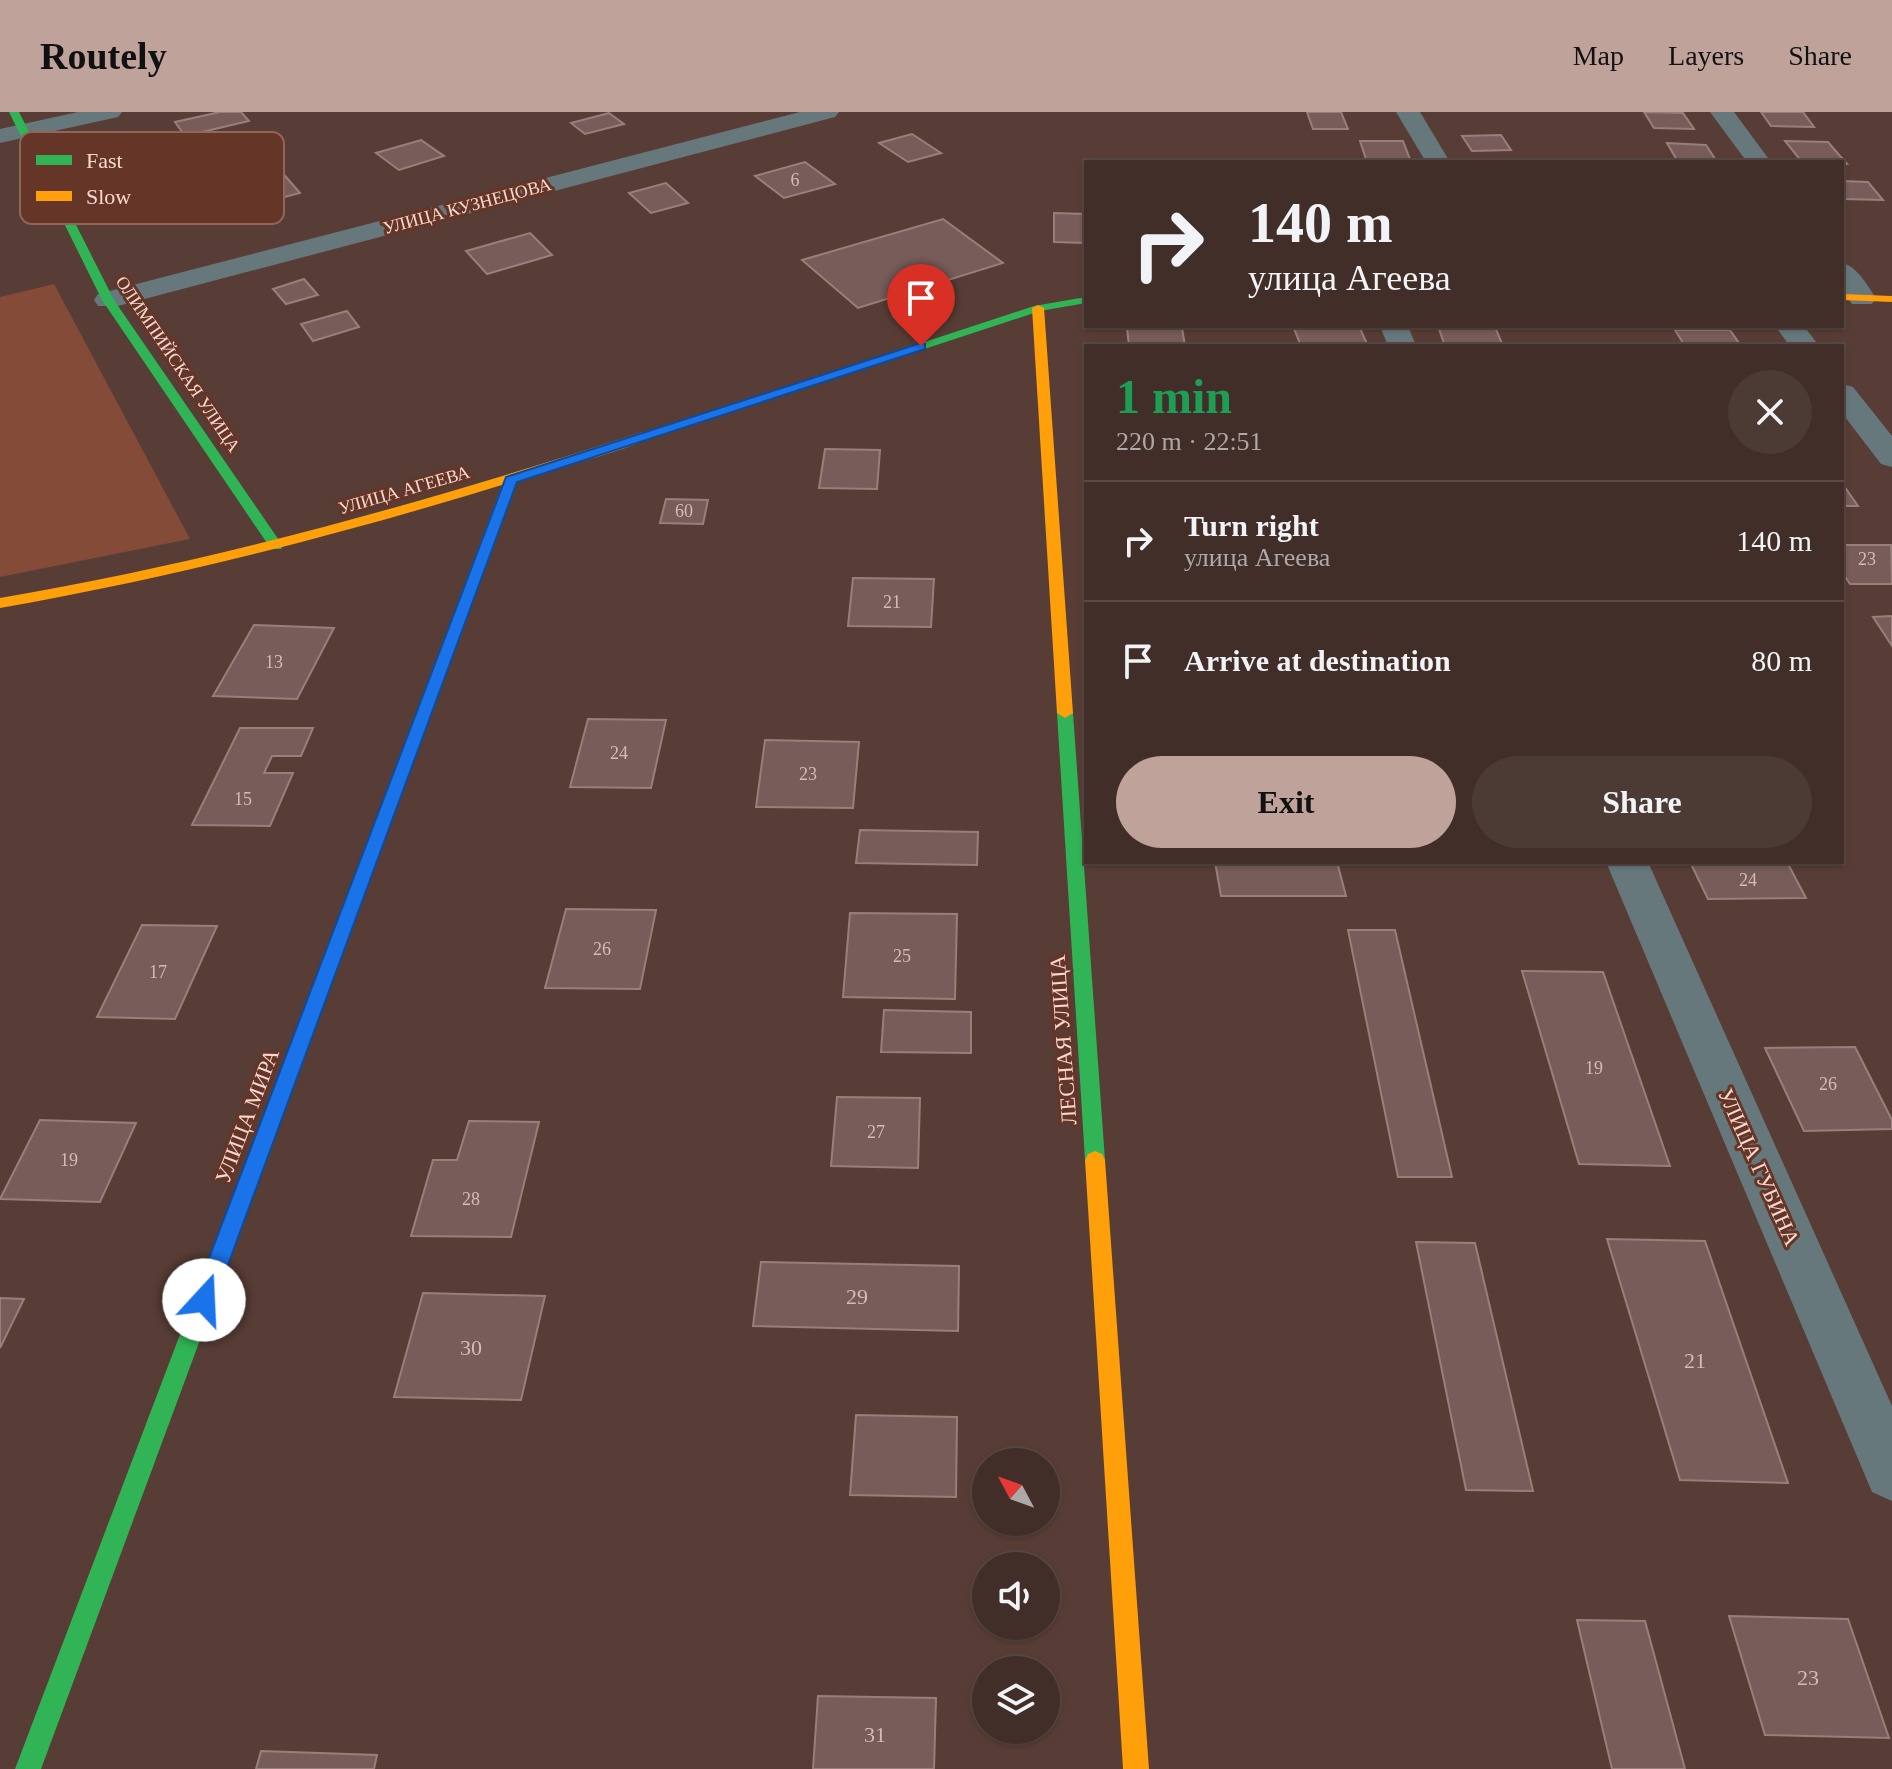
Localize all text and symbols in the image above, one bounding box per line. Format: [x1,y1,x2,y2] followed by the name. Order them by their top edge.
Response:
[40,35,167,77] text: Routely
[1573,40,1624,71] text: Map
[1668,40,1744,71] text: Layers
[1788,40,1852,71] text: Share
[20,132,284,224] legend
[86,148,123,173] text: Fast
[791,170,800,190] house number: 6
[381,174,553,238] street label: УЛИЦА КУЗНЕЦОВА
[86,184,131,209] text: Slow
[1116,192,1220,296] icon: right
[1248,192,1393,254] text: 140 m
[1248,258,1451,298] text: улица Агеева
[887,264,955,346] pin
[112,272,244,456] street label: ОЛИМПИЙСКАЯ УЛИЦА
[899,276,943,320] icon: arrive
[1116,370,1232,423] text: 1 min
[1728,370,1812,454] button: close
[1116,427,1263,456] text: 220 m · 22:51
[336,462,472,518] street label: УЛИЦА АГЕЕВА
[675,501,693,521] house number: 60
[1184,509,1319,542] text: Turn right
[1116,519,1160,563] icon: right
[1736,524,1812,557] text: 140 m
[1184,543,1330,572] text: улица Агеева
[1858,549,1876,569] house number: 23
[883,592,901,612] house number: 21
[1116,639,1160,683] icon: arrive
[1184,644,1451,677] text: Arrive at destination
[1751,644,1812,677] text: 80 m
[265,652,283,672] house number: 13
[610,743,628,763] house number: 24
[1116,756,1456,848] button: Exit
[1472,756,1812,848] button: Share
[799,764,817,784] house number: 23
[234,789,252,809] house number: 15
[1739,870,1757,890] house number: 24
[593,939,611,959] house number: 26
[893,946,911,966] house number: 25
[1045,954,1081,1126] street label: ЛЕСНАЯ УЛИЦА
[149,962,167,982] house number: 17
[210,1045,284,1187] street label: УЛИЦА МИРА
[1585,1058,1603,1078] house number: 19
[1819,1074,1837,1094] house number: 26
[1713,1084,1805,1250] street label: УЛИЦА ГУБИНА
[867,1122,885,1142] house number: 27
[60,1150,78,1170] house number: 19
[462,1189,480,1209] house number: 28
[162,1258,246,1342] position arrow
[846,1284,868,1309] house number: 29
[460,1335,482,1360] house number: 30
[1684,1348,1706,1373] house number: 21
[972,1448,1060,1536] north arrow
[972,1448,1060,1744] map controls
[972,1552,1060,1640] button: sound
[972,1656,1060,1744] button: layers
[1797,1665,1819,1690] house number: 23
[864,1722,886,1747] house number: 31

